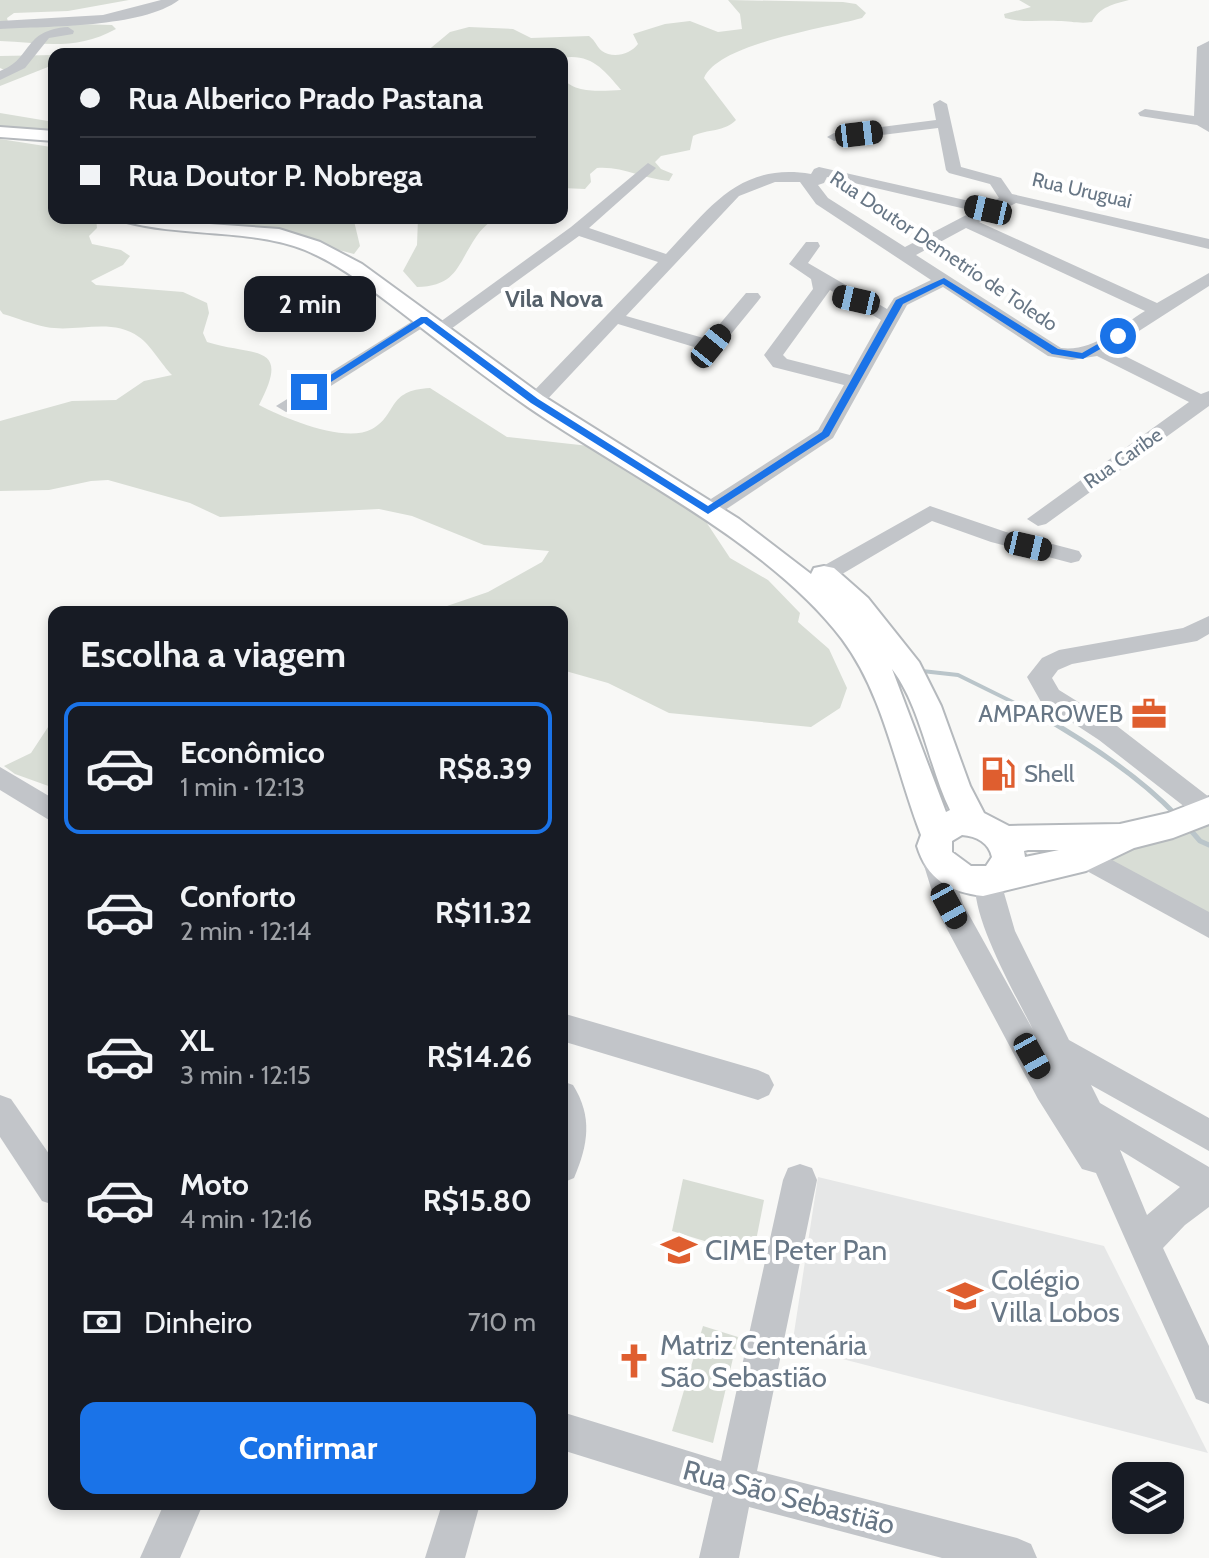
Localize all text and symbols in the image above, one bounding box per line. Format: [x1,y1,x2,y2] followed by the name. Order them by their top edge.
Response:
[128,80,483,117] text: Rua Alberico Prado Pastana
[834,119,884,149] car
[128,157,423,194] text: Rua Doutor P. Nobrega
[826,166,1062,336] street label: Rua Doutor Demetrio de Toledo
[1030,167,1134,213] street label: Rua Uruguai
[962,193,1014,227] car
[243,276,375,332] callout: 2 min
[830,283,882,317] car
[505,284,603,313] district label: Vila Nova
[279,288,341,320] text: 2 min
[1100,318,1136,354] route start
[687,320,735,372] car
[291,374,327,410] route end
[1079,422,1167,494] street label: Rua Caribe
[1002,529,1054,563] car
[80,632,346,676] text: Escolha a viagem
[1130,695,1168,733] office icon: AMPAROWEB
[978,699,1123,728] place label: AMPAROWEB
[84,732,156,804] icon: car
[180,734,325,771] text: Econômico
[438,750,532,787] text: R$8.39
[979,755,1017,793] fuel station icon: Shell
[1024,759,1075,788] place label: Shell
[180,771,305,803] text: 1 min · 12:13
[84,876,156,948] icon: car
[180,878,296,915] text: Conforto
[927,879,971,933] car
[435,894,532,931] text: R$11.32
[180,915,311,947] text: 2 min · 12:14
[84,1020,156,1092] icon: car
[180,1022,214,1059] text: XL
[1010,1029,1054,1083] car
[427,1038,532,1075] text: R$14.26
[180,1059,311,1091] text: 3 min · 12:15
[84,1164,156,1236] icon: car
[180,1166,249,1203] text: Moto
[423,1182,532,1219] text: R$15.80
[180,1203,312,1235] text: 4 min · 12:16
[660,1231,698,1269] school or university icon: CIME Peter Pan
[705,1233,887,1267] place label: CIME Peter Pan
[991,1263,1120,1329] place label: Colégio Villa Lobos
[946,1277,984,1315] school or university icon: Colégio Villa Lobos
[80,1300,124,1344] icon: cash
[144,1304,252,1341] text: Dinheiro
[468,1306,536,1338] text: 710 m
[660,1328,868,1394] place label: Matriz Centenária São Sebastião
[615,1342,653,1380] church icon: Matriz Centenária São Sebastião
[80,1402,536,1494] button: Confirmar
[679,1452,899,1542] street label: Rua São Sebastião
[1112,1462,1184,1534] map controls
[1112,1462,1184,1534] button: layers

